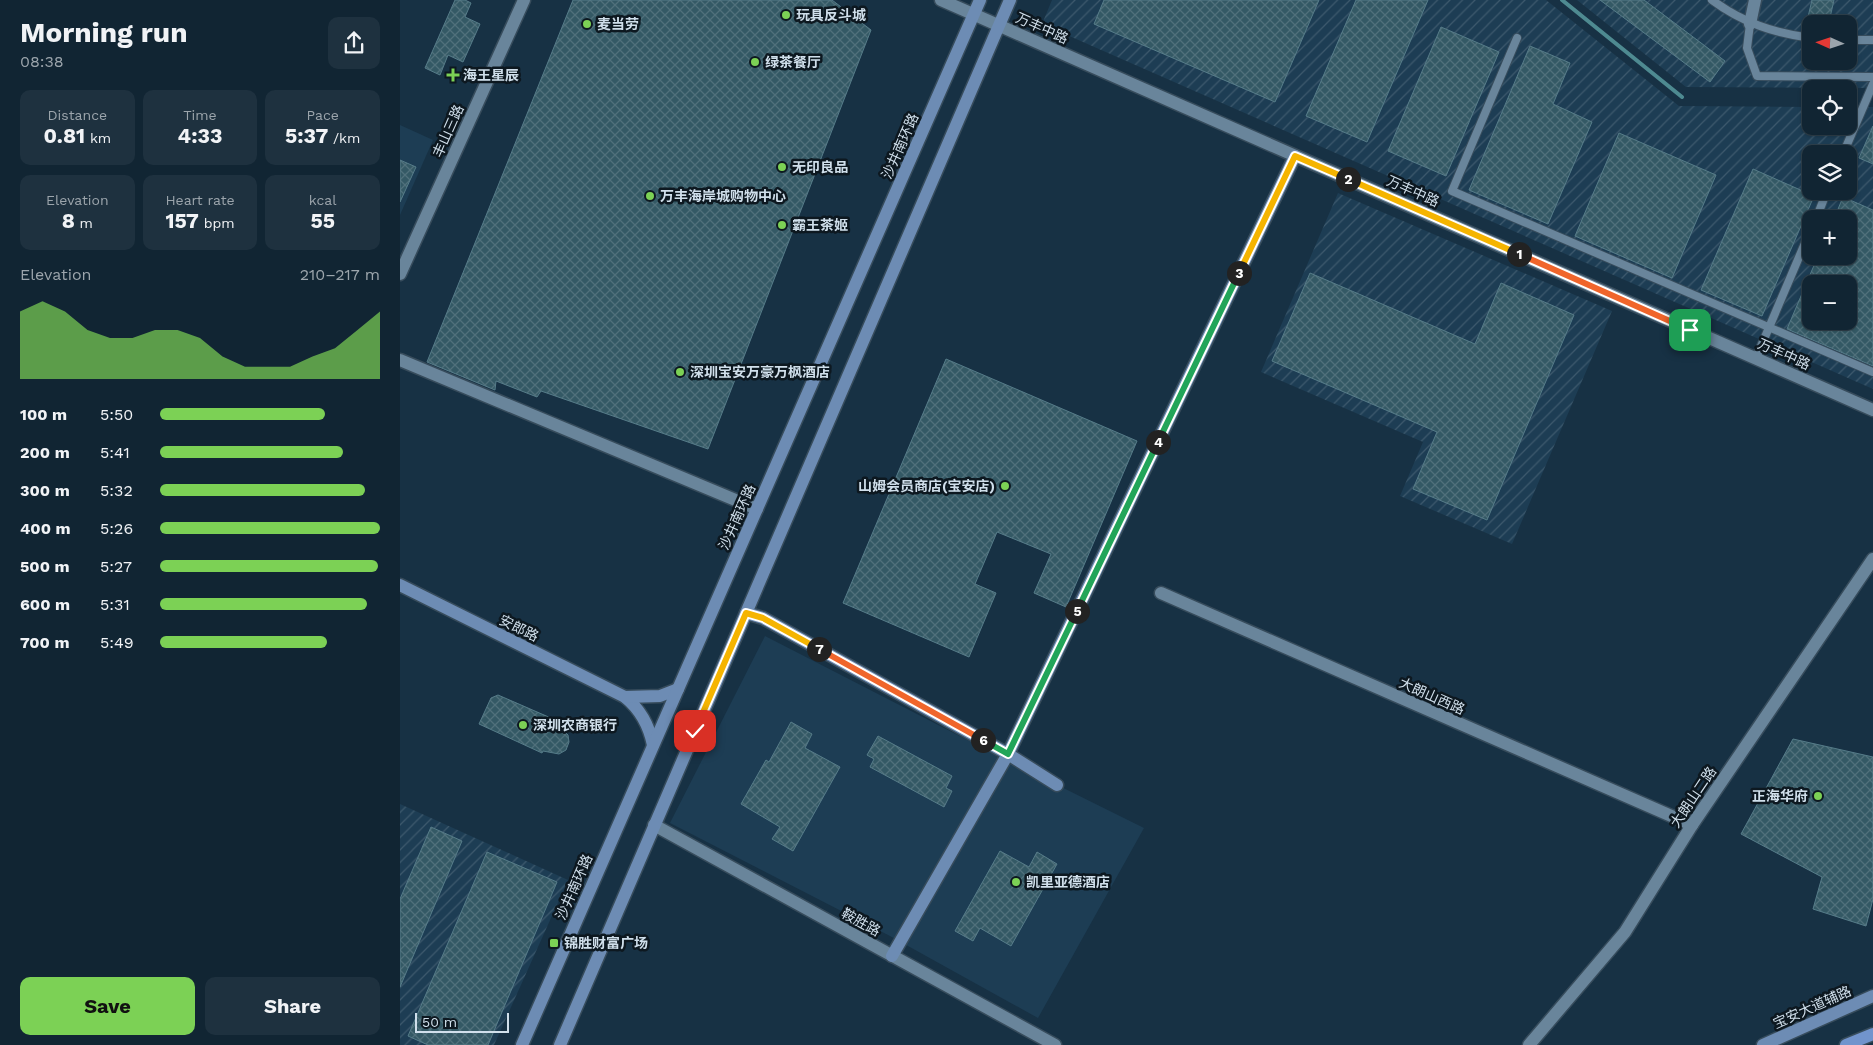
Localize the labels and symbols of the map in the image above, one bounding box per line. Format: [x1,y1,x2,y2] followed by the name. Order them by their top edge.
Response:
[796,7,866,23] place label: 玩具反斗城
[780,9,792,21] marker: 玩具反斗城
[1013,9,1071,47] street label: 万丰中路
[1802,15,1858,70] north arrow
[597,16,639,32] place label: 麦当劳
[581,18,593,30] marker: 麦当劳
[765,54,821,70] place label: 绿茶餐厅
[749,56,761,68] marker: 绿茶餐厅
[463,67,519,83] place label: 海王星辰
[447,69,459,81] marker: 海王星辰
[429,102,467,160] street label: 丰山三路
[878,111,922,181] street label: 沙井南环路
[792,159,848,175] place label: 无印良品
[776,161,788,173] marker: 无印良品
[1336,166,1360,192] pin: 2
[1384,172,1442,210] street label: 万丰中路
[660,188,786,204] place label: 万丰海岸城购物中心
[644,190,656,202] marker: 万丰海岸城购物中心
[792,217,848,233] place label: 霸王茶姬
[776,219,788,231] marker: 霸王茶姬
[1506,242,1532,266] pin: 1
[1226,260,1252,286] pin: 3
[1669,309,1711,351] pin
[1755,335,1813,373] street label: 万丰中路
[690,364,830,380] place label: 深圳宝安万豪万枫酒店
[674,366,686,378] marker: 深圳宝安万豪万枫酒店
[1146,430,1170,454] pin: 4
[858,478,995,494] place label: 山姆会员商店(宝安店)
[999,480,1011,492] marker: 山姆会员商店(宝安店)
[715,482,759,552] street label: 沙井南环路
[1064,598,1090,624] pin: 5
[497,612,541,644] street label: 安郎路
[806,636,832,662] pin: 7
[1397,674,1467,718] street label: 大朗山西路
[674,710,716,752] pin
[533,717,617,733] place label: 深圳农商银行
[517,719,529,731] marker: 深圳农商银行
[970,728,996,752] pin: 6
[1667,764,1719,830] street label: 大朗山二路
[1752,788,1808,804] place label: 正海华府
[1812,790,1824,802] marker: 正海华府
[552,852,596,922] street label: 沙井南环路
[1026,874,1110,890] place label: 凯里亚德酒店
[1010,876,1022,888] marker: 凯里亚德酒店
[839,905,883,939] street label: 鞍胜路
[564,935,648,951] place label: 锦胜财富广场
[548,937,560,949] marker: 锦胜财富广场
[1770,983,1854,1031] street label: 宝安大道辅路
[415,1010,509,1033] scale bar

